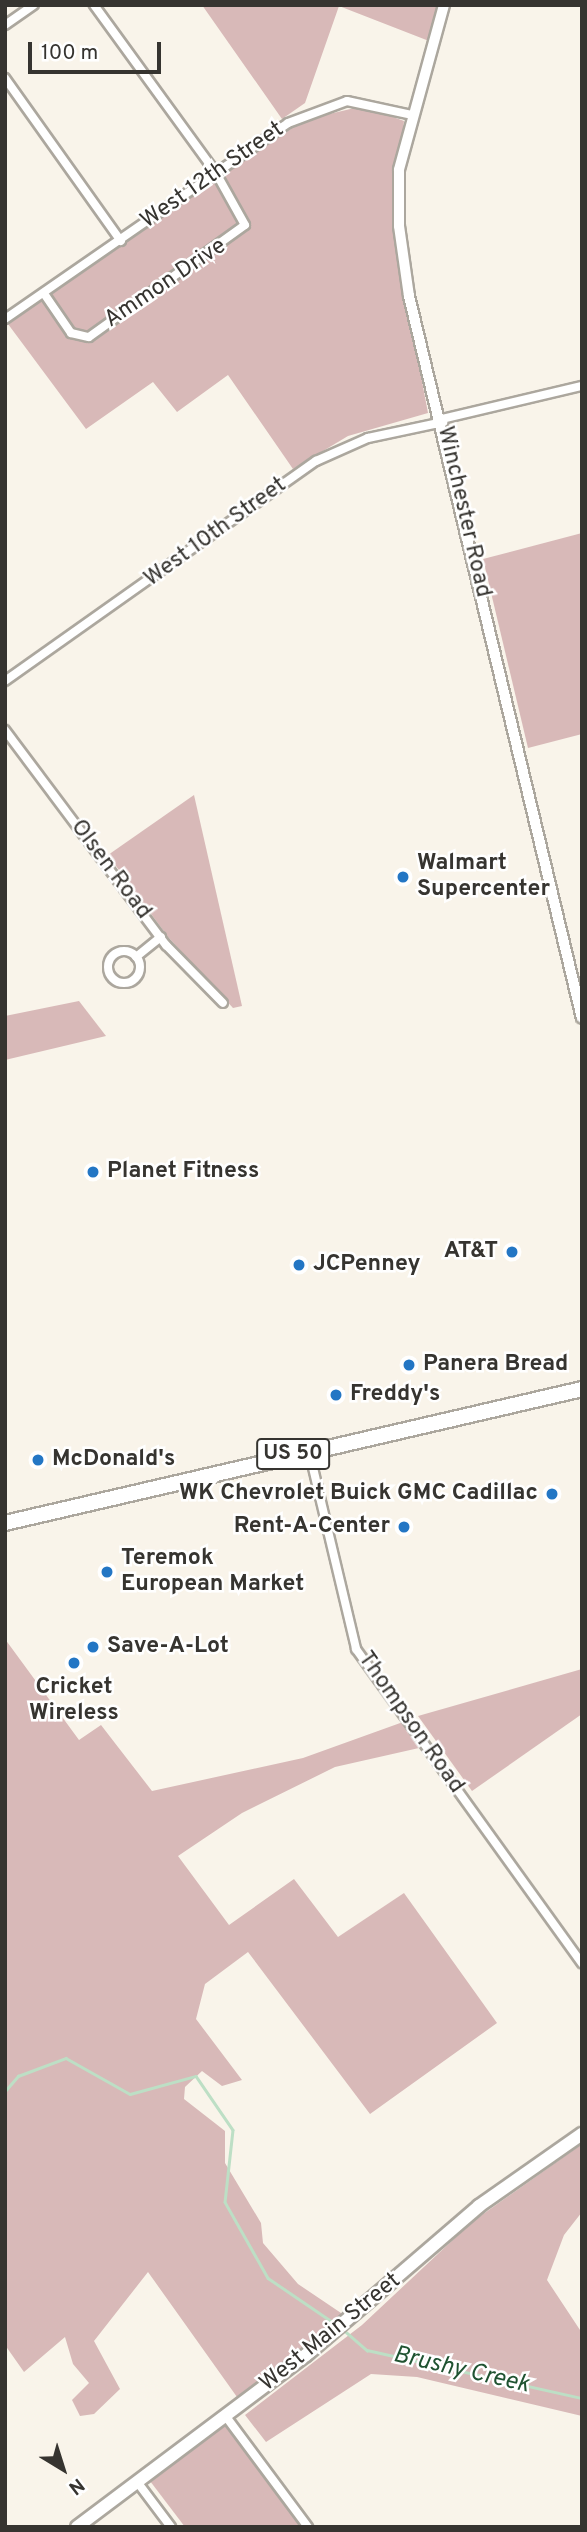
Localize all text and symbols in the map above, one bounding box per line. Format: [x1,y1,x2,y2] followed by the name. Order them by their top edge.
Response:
[32,28,164,72] scale bar
[41,40,98,67] text: 100 m
[136,116,290,236] street label: West 12th Street
[100,233,232,335] street label: Ammon Drive
[430,424,496,600] street label: Winchester Road
[140,472,292,594] street label: West 10th Street
[64,815,156,925] street label: Olsen Road
[417,850,550,904] place label: Walmart Supercenter
[395,869,411,885] marker: Walmart Supercenter
[107,1158,259,1186] place label: Planet Fitness
[85,1164,101,1180] marker: Planet Fitness
[444,1238,498,1266] place label: AT&T
[504,1244,520,1260] marker: AT&T
[313,1251,421,1279] place label: JCPenney
[291,1257,307,1273] marker: JCPenney
[423,1351,568,1379] place label: Panera Bread
[401,1357,417,1373] marker: Panera Bread
[350,1381,440,1409] place label: Freddy's
[328,1387,344,1403] marker: Freddy's
[254,1436,332,1472] road number: US 50
[52,1446,175,1474] place label: McDonald's
[30,1452,46,1468] marker: McDonald's
[179,1480,538,1508] place label: WK Chevrolet Buick GMC Cadillac
[544,1486,560,1502] marker: WK Chevrolet Buick GMC Cadillac
[234,1513,390,1541] place label: Rent-A-Center
[396,1519,412,1535] marker: Rent-A-Center
[121,1545,304,1599] place label: Teremok European Market
[99,1564,115,1580] marker: Teremok European Market
[107,1633,229,1661] place label: Save-A-Lot
[85,1639,101,1655] marker: Save-A-Lot
[351,1647,469,1799] street label: Thompson Road
[66,1655,82,1671] marker: Cricket Wireless
[29,1674,119,1728] place label: Cricket Wireless
[255,2268,407,2398] street label: West Main Street
[390,2341,532,2401] water label: Brushy Creek
[28,2434,98,2504] north arrow
[63,2472,89,2499] text: N

